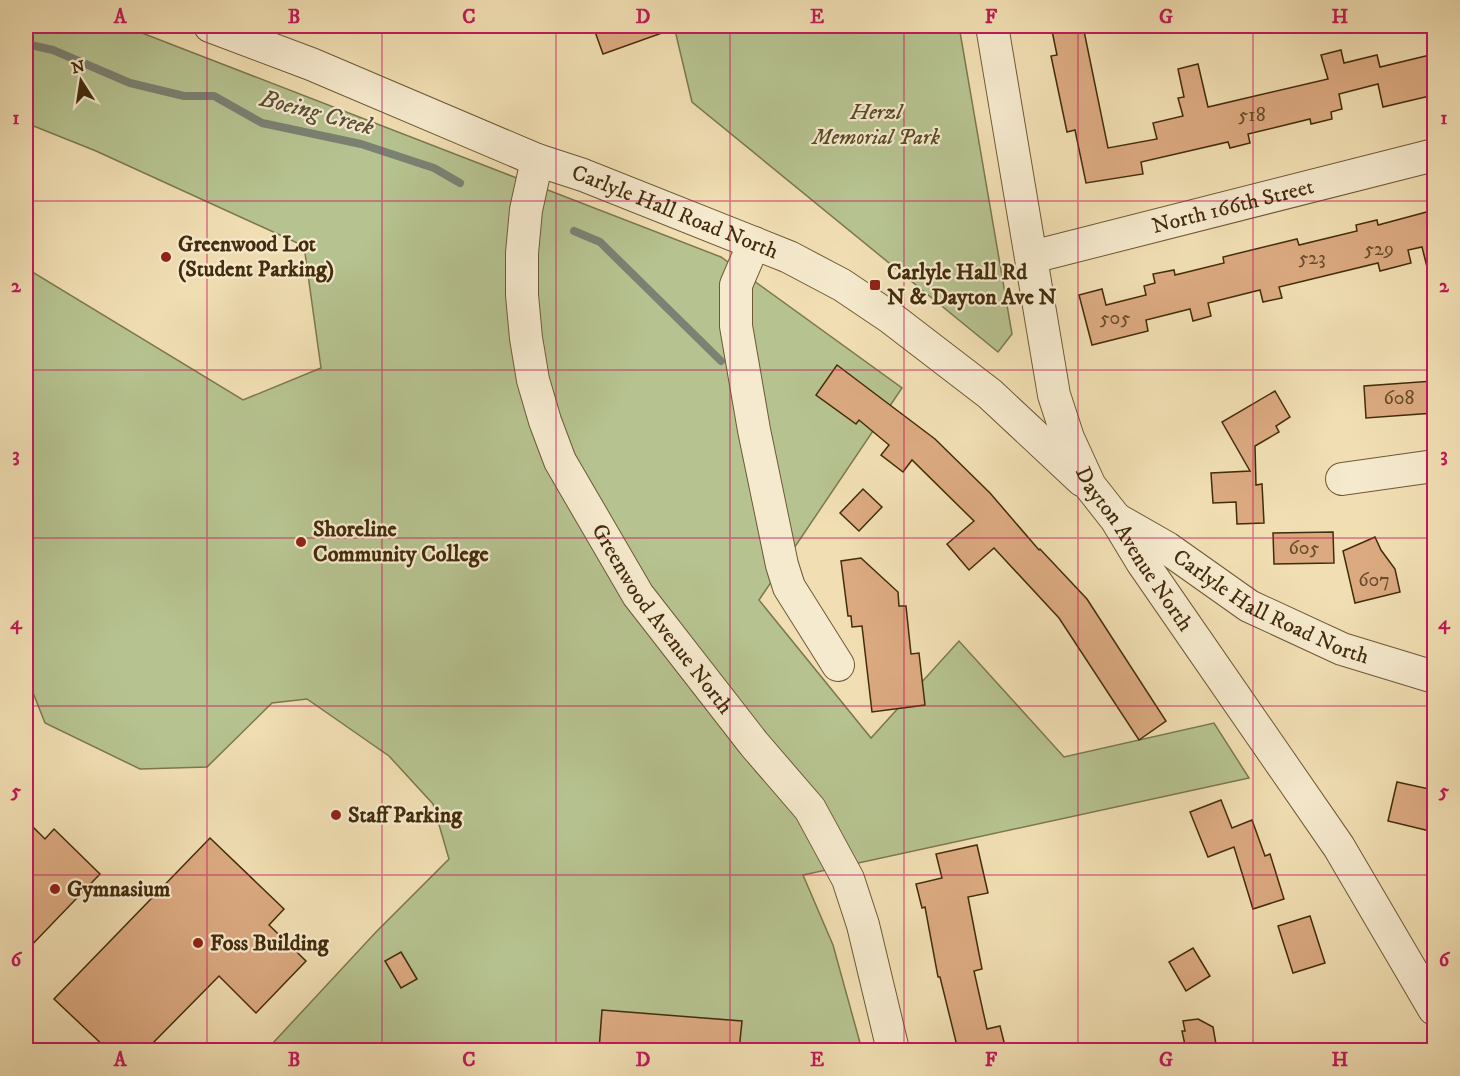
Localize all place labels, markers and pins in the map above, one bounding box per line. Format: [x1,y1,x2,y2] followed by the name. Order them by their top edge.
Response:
[178,231,334,283] place label: Greenwood Lot (Student Parking)
[159,250,173,264] marker: Greenwood Lot (Student Parking)
[887,259,1057,311] place label: Carlyle Hall Rd N & Dayton Ave N
[868,278,882,292] marker: Carlyle Hall Rd N & Dayton Ave N
[313,516,489,568] place label: Shoreline Community College
[294,535,308,549] marker: Shoreline Community College
[348,802,463,829] place label: Staff Parking
[329,808,343,822] marker: Staff Parking
[67,876,171,903] place label: Gymnasium
[48,882,62,896] marker: Gymnasium
[210,930,330,957] place label: Foss Building
[191,936,205,950] marker: Foss Building

